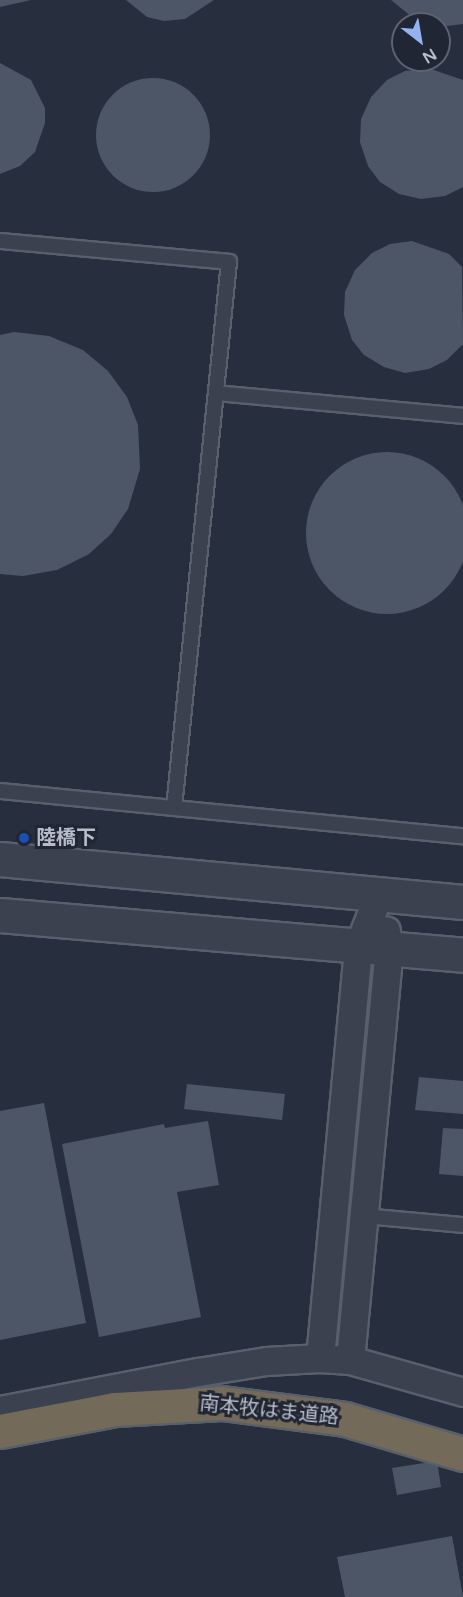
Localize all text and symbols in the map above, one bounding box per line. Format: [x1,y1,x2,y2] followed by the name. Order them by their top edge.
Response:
[391,12,451,72] north arrow
[419,44,440,68] text: N
[36,826,96,850] place label: 陸橋下
[17,831,31,845] marker: 陸橋下
[198,1392,340,1430] street label: 南本牧はま道路

